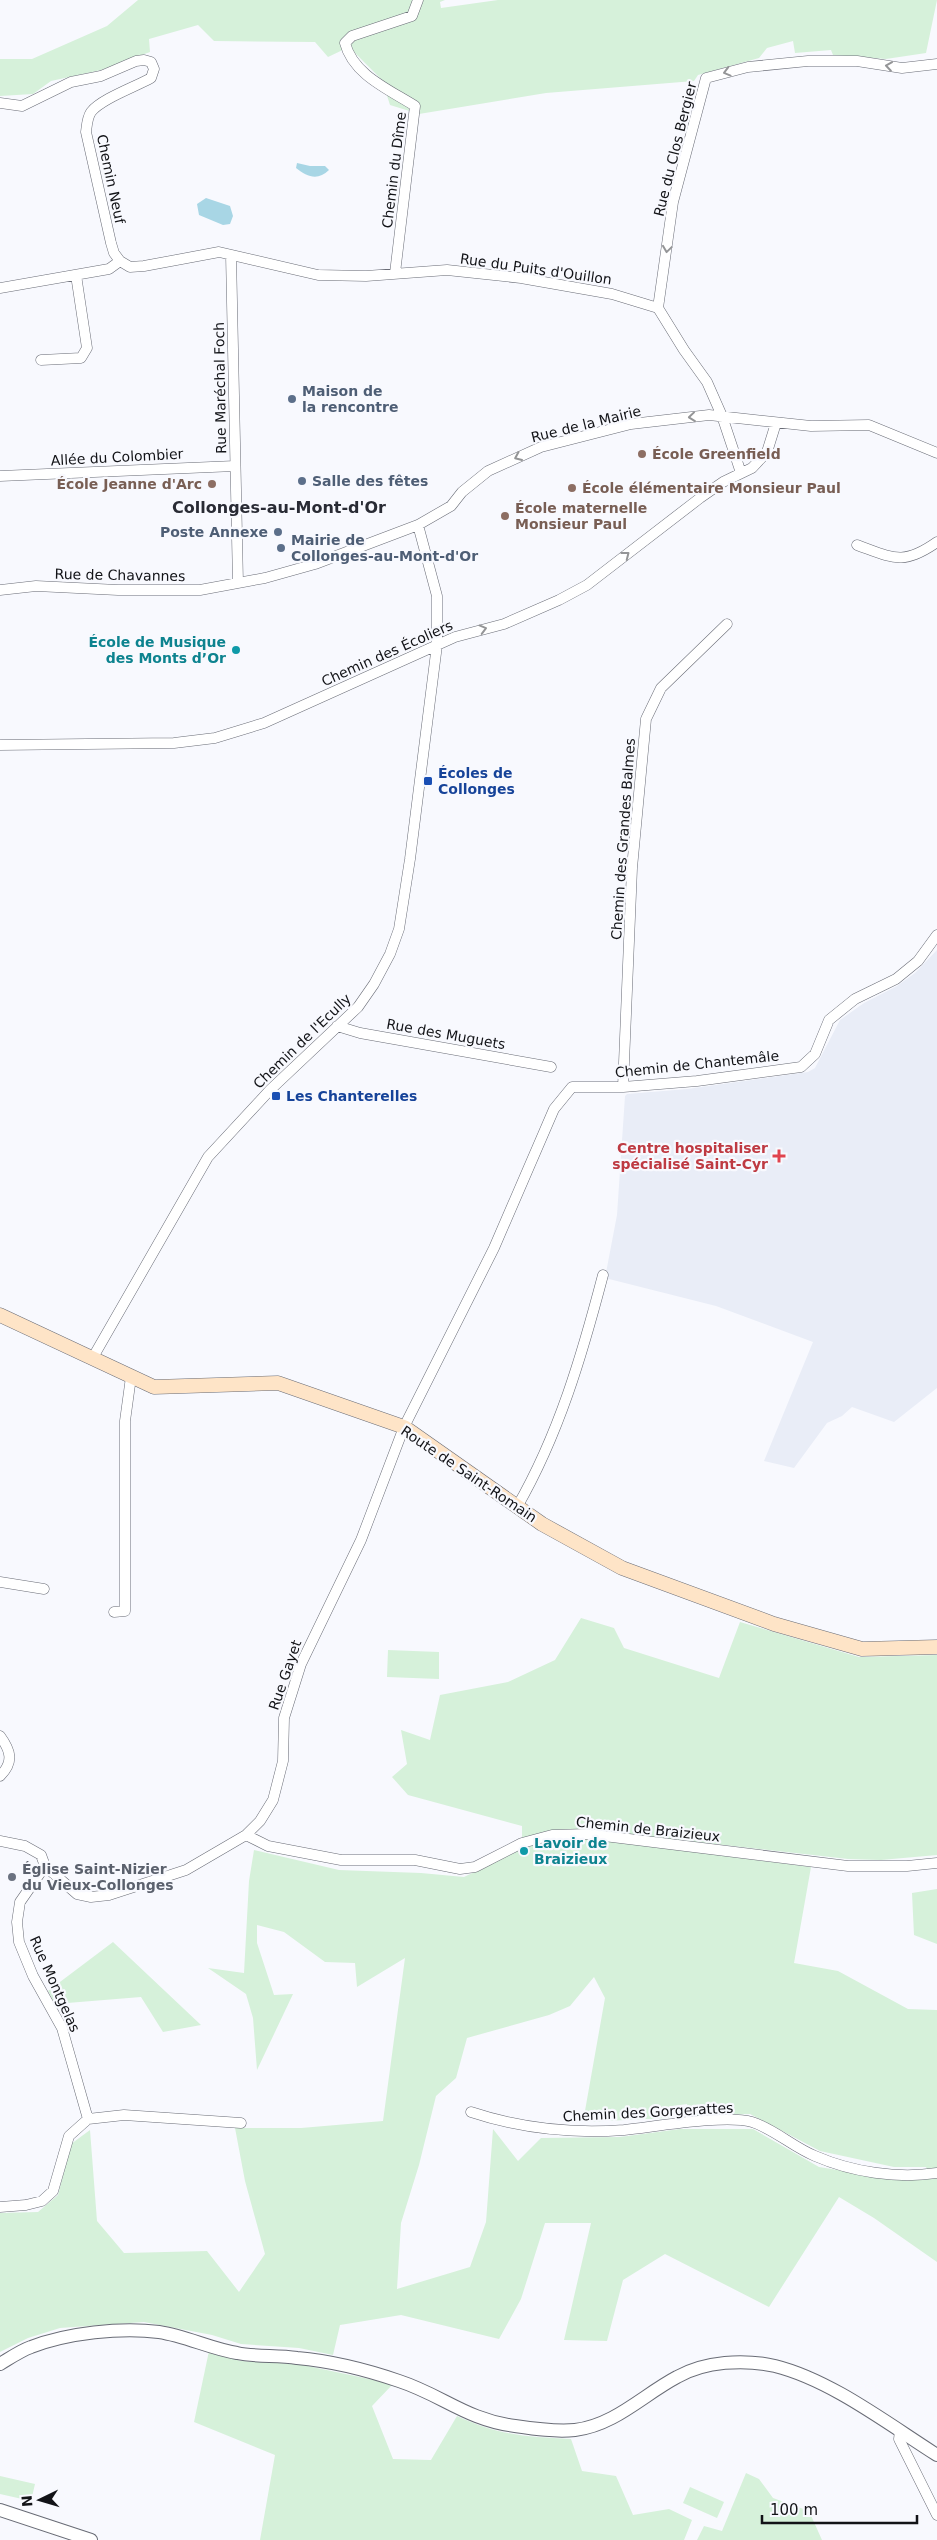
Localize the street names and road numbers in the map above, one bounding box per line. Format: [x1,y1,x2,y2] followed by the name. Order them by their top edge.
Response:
[651,80,700,218] street label: Rue du Clos Bergier
[379,111,409,229] street label: Chemin du Dîme
[94,133,129,226] street label: Chemin Neuf
[459,250,613,288] street label: Rue du Puits d'Ouillon
[211,322,229,454] street label: Rue Maréchal Foch
[529,403,643,445] street label: Rue de la Mairie
[50,446,184,468] street label: Allée du Colombier
[55,566,185,584] street label: Rue de Chavannes
[319,617,455,689] street label: Chemin des Écoliers
[608,738,638,940] street label: Chemin des Grandes Balmes
[250,990,354,1092] street label: Chemin de l'Ecully
[385,1016,507,1052] street label: Rue des Muguets
[614,1047,780,1081] street label: Chemin de Chantemâle
[398,1423,540,1525] street label: Route de Saint-Romain
[266,1637,305,1712] street label: Rue Gayet
[575,1813,721,1845] street label: Chemin de Braizieux
[27,1934,83,2034] street label: Rue Montgelas
[562,2100,734,2124] street label: Chemin des Gorgerattes

